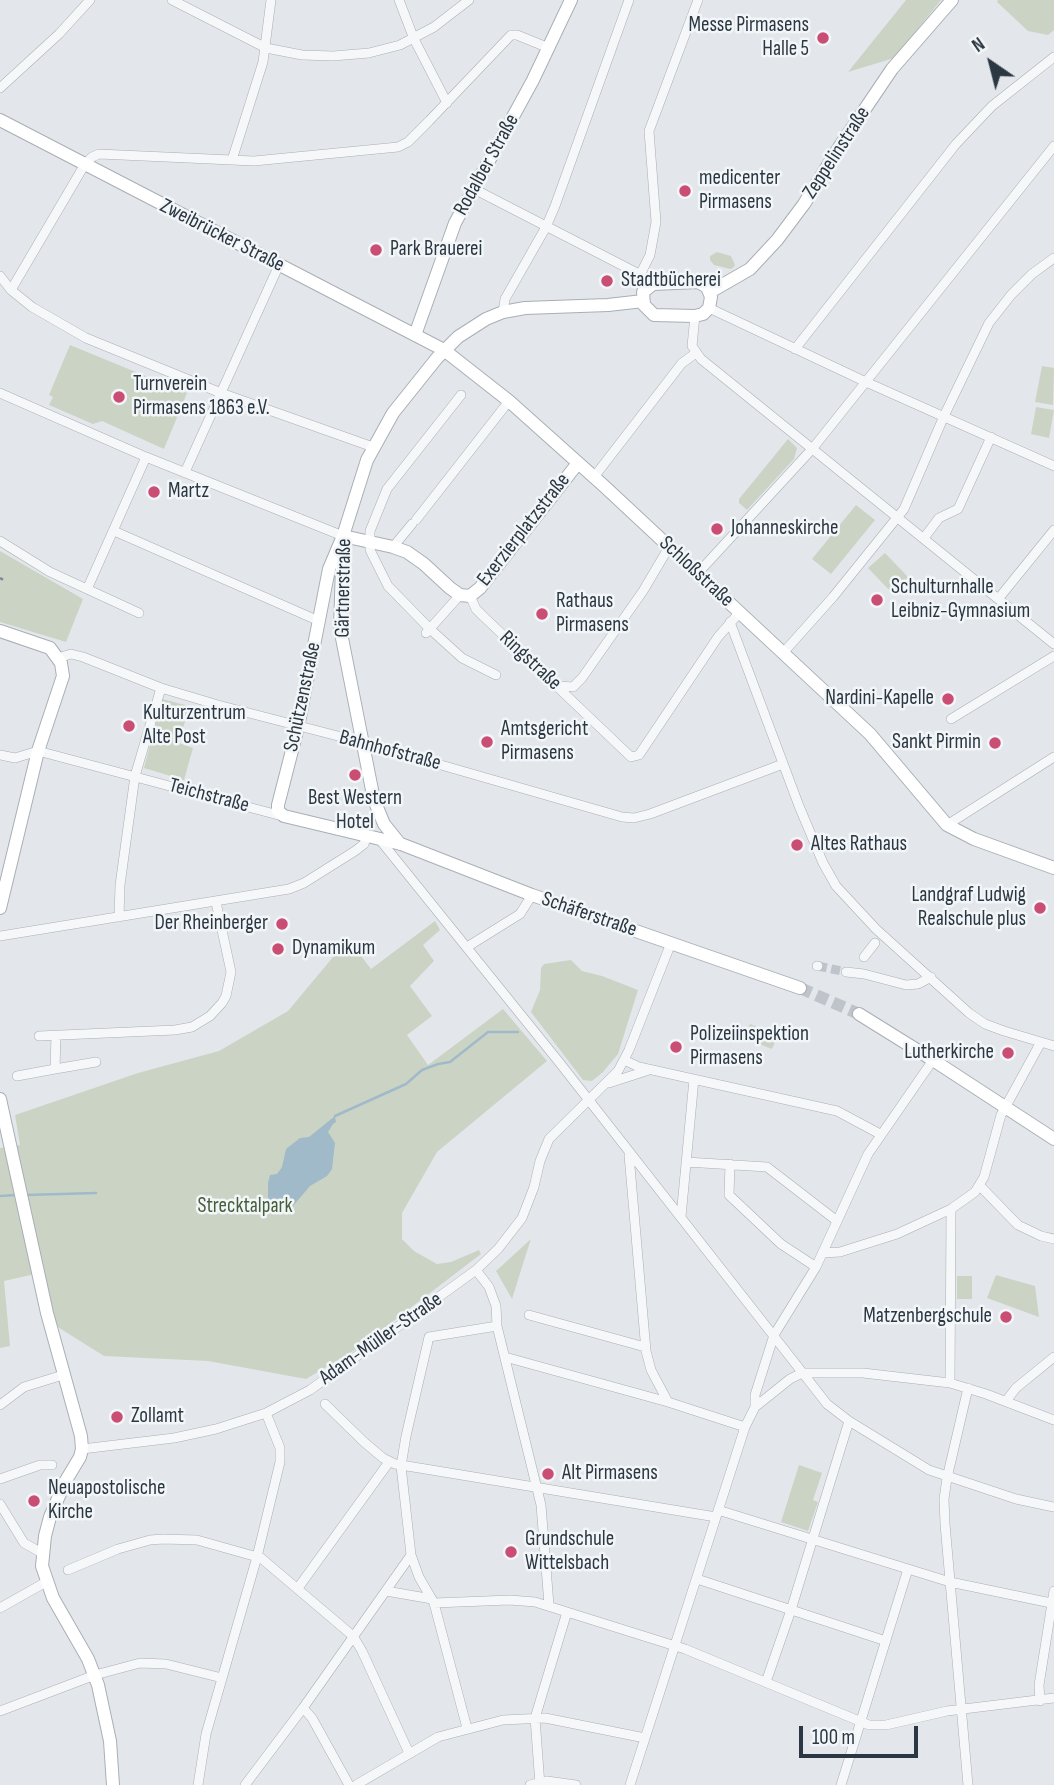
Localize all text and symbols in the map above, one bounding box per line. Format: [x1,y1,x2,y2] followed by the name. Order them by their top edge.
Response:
[689,13,809,63] place label: Messe Pirmasens Halle 5
[956,28,1026,98] north arrow
[815,30,831,46] marker: Messe Pirmasens Halle 5
[968,33,989,58] text: N
[798,102,876,204] street label: Zeppelinstraße
[449,110,525,220] street label: Rodalber Straße
[699,166,780,216] place label: medicenter Pirmasens
[677,183,693,199] marker: medicenter Pirmasens
[156,194,288,278] street label: Zweibrücker Straße
[390,237,482,263] place label: Park Brauerei
[368,242,384,258] marker: Park Brauerei
[621,268,721,294] place label: Stadtbücherei
[599,273,615,289] marker: Stadtbücherei
[133,372,270,422] place label: Turnverein Pirmasens 1863 e.V.
[111,389,127,405] marker: Turnverein Pirmasens 1863 e.V.
[472,469,576,591] street label: Exerzierplatzstraße
[168,479,209,505] place label: Martz
[146,484,162,500] marker: Martz
[731,516,838,542] place label: Johanneskirche
[709,521,725,537] marker: Johanneskirche
[653,531,739,613] street label: Schloßstraße
[331,538,357,638] street label: Gärtnerstraße
[891,575,1030,625] place label: Schulturnhalle Leibniz-Gymnasium
[556,589,629,639] place label: Rathaus Pirmasens
[869,592,885,608] marker: Schulturnhalle Leibniz-Gymnasium
[534,606,550,622] marker: Rathaus Pirmasens
[494,626,566,696] street label: Ringstraße
[279,640,327,754] street label: Schützenstraße
[825,686,934,712] place label: Nardini-Kapelle
[940,691,956,707] marker: Nardini-Kapelle
[143,701,246,751] place label: Kulturzentrum Alte Post
[501,717,588,767] place label: Amtsgericht Pirmasens
[121,718,137,734] marker: Kulturzentrum Alte Post
[336,725,444,777] street label: Bahnhofstraße
[892,730,981,756] place label: Sankt Pirmin
[479,734,495,750] marker: Amtsgericht Pirmasens
[987,735,1003,751] marker: Sankt Pirmin
[347,767,363,783] marker: Best Western Hotel
[166,773,252,819] street label: Teichstraße
[308,786,402,836] place label: Best Western Hotel
[811,832,907,858] place label: Altes Rathaus
[789,837,805,853] marker: Altes Rathaus
[911,883,1026,933] place label: Landgraf Ludwig Realschule plus
[538,887,640,943] street label: Schäferstraße
[1032,900,1048,916] marker: Landgraf Ludwig Realschule plus
[154,911,268,937] place label: Der Rheinberger
[274,916,290,932] marker: Der Rheinberger
[292,936,375,962] place label: Dynamikum
[270,941,286,957] marker: Dynamikum
[690,1022,809,1072] place label: Polizeiinspektion Pirmasens
[668,1039,684,1055] marker: Polizeiinspektion Pirmasens
[904,1040,994,1066] place label: Lutherkirche
[1000,1045,1016,1061] marker: Lutherkirche
[197,1194,293,1220] park label: Strecktalpark
[315,1287,447,1391] street label: Adam-Müller-Straße
[863,1304,992,1330] place label: Matzenbergschule
[998,1309,1014,1325] marker: Matzenbergschule
[131,1404,184,1430] place label: Zollamt
[109,1409,125,1425] marker: Zollamt
[562,1461,658,1487] place label: Alt Pirmasens
[540,1466,556,1482] marker: Alt Pirmasens
[48,1476,166,1526] place label: Neuapostolische Kirche
[26,1493,42,1509] marker: Neuapostolische Kirche
[525,1527,614,1577] place label: Grundschule Wittelsbach
[503,1544,519,1560] marker: Grundschule Wittelsbach
[802,1712,921,1756] scale bar
[812,1725,855,1750] text: 100 m

